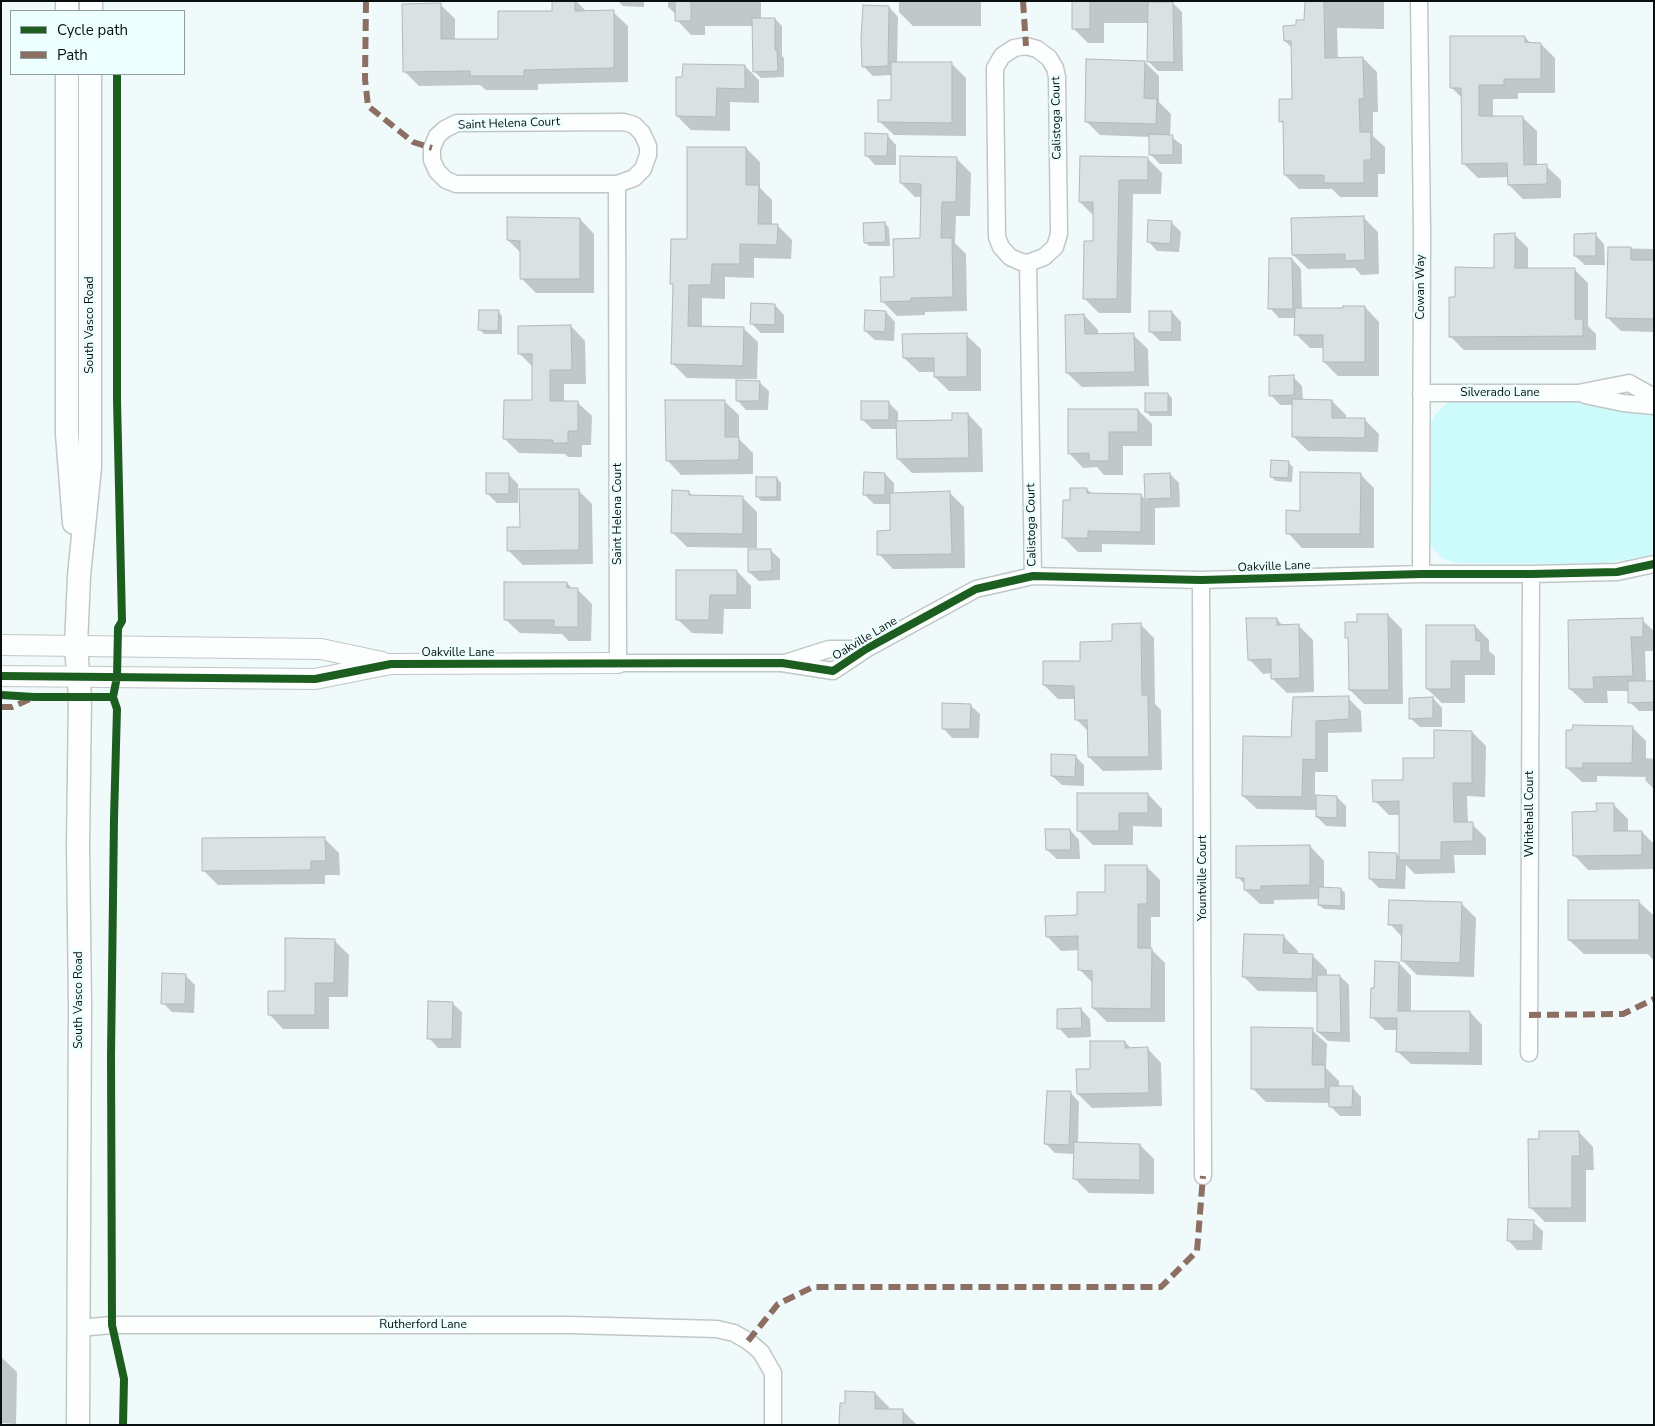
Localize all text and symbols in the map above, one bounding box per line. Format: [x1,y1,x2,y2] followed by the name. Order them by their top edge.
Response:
[10,10,185,75] legend
[57,20,128,40] text: Cycle path
[57,45,88,65] text: Path
[1049,76,1065,160] street label: Calistoga Court
[458,115,560,133] street label: Saint Helena Court
[1414,254,1428,320] street label: Cowan Way
[83,276,97,374] street label: South Vasco Road
[1460,386,1540,400] street label: Silverado Lane
[611,463,625,565] street label: Saint Helena Court
[1024,483,1040,567] street label: Calistoga Court
[1237,559,1311,575] street label: Oakville Lane
[830,614,900,664] street label: Oakville Lane
[422,646,494,660] street label: Oakville Lane
[1523,771,1537,857] street label: Whitehall Court
[1196,835,1210,921] street label: Yountville Court
[72,951,86,1049] street label: South Vasco Road
[379,1318,467,1332] street label: Rutherford Lane

